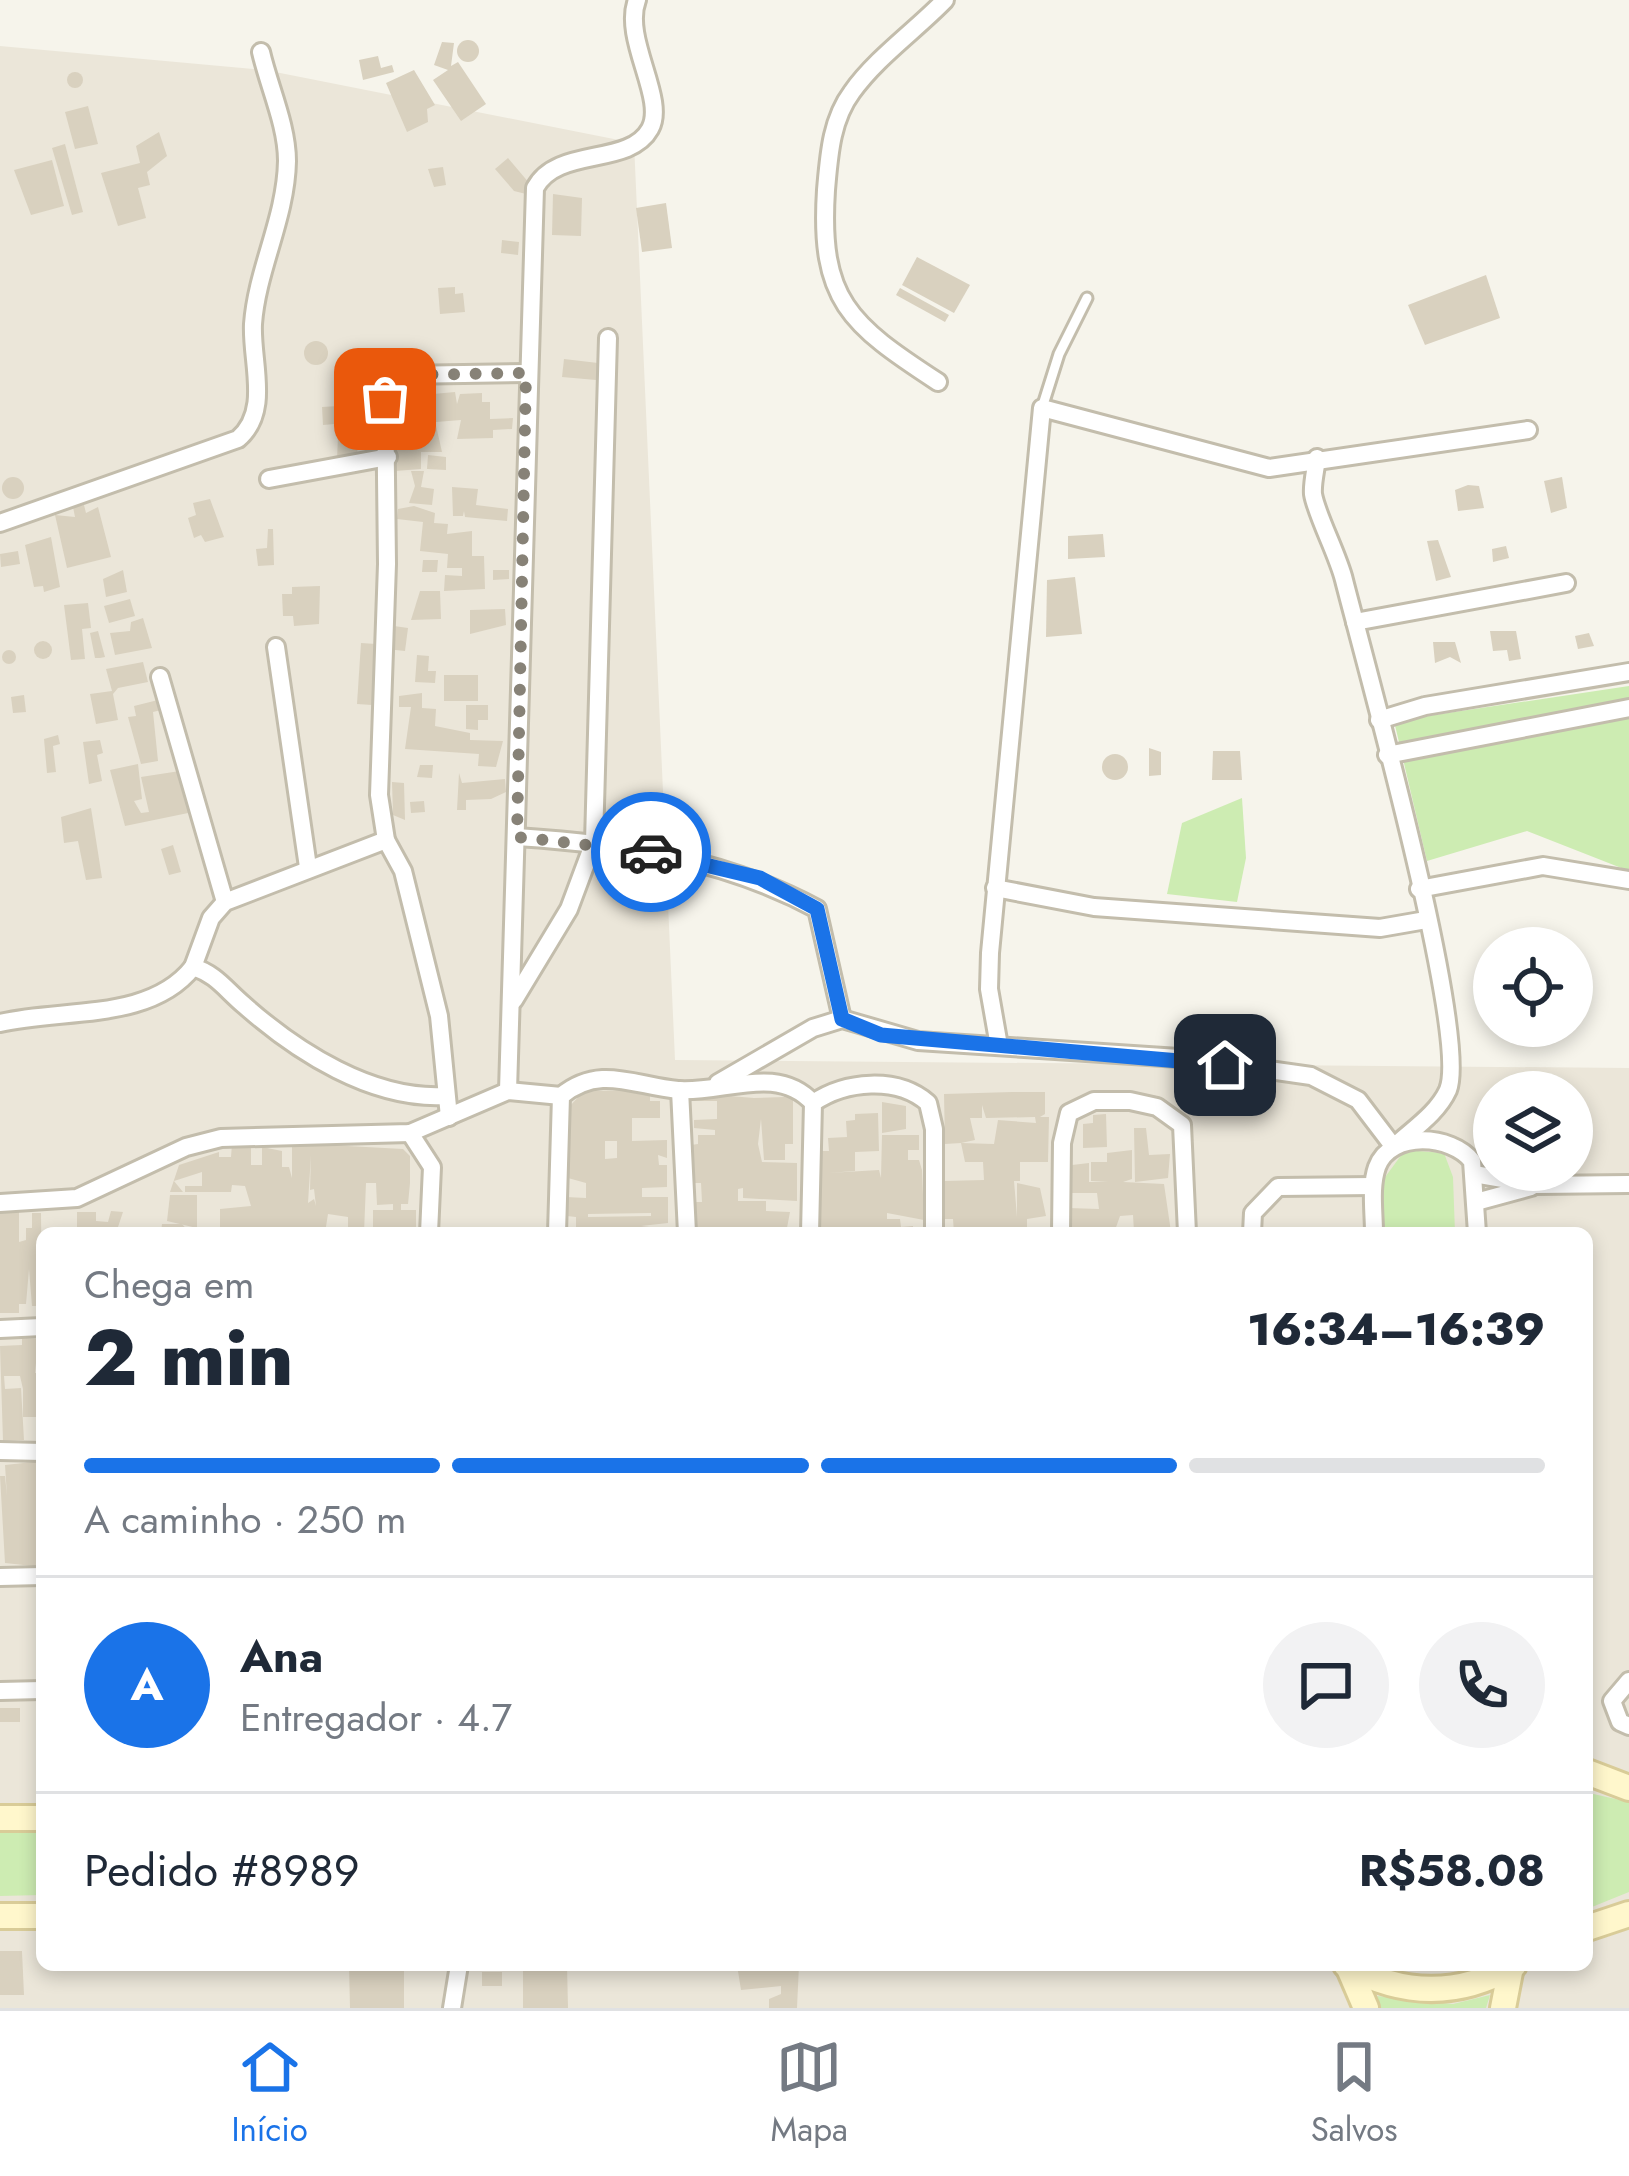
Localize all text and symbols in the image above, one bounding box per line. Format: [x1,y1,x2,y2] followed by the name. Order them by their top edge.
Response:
[334,348,436,450] pin
[352,366,418,432] icon: bag
[591,792,711,912] courier
[618,819,684,885] icon: car
[1473,927,1593,1191] map controls
[1473,927,1593,1047] button: locate
[1174,1014,1276,1116] pin
[1192,1032,1258,1098] icon: home
[1473,1071,1593,1191] button: layers
[84,1256,254,1313] text: Chega em
[1247,1297,1545,1362] text: 16:34–16:39
[84,1302,293,1414] text: 2 min
[84,1491,406,1548] text: A caminho · 250 m
[1263,1622,1389,1748] button: chat
[1419,1622,1545,1748] button: phone
[240,1624,323,1689] text: Ana
[130,1652,164,1717] text: A
[240,1689,512,1746] text: Entregador · 4.7
[84,1838,360,1903] text: Pedido #8989
[1359,1838,1545,1903] text: R$58.08
[231,2034,308,2153] tab: Início
[771,2034,848,2153] tab: Mapa
[1311,2034,1398,2153] tab: Salvos

